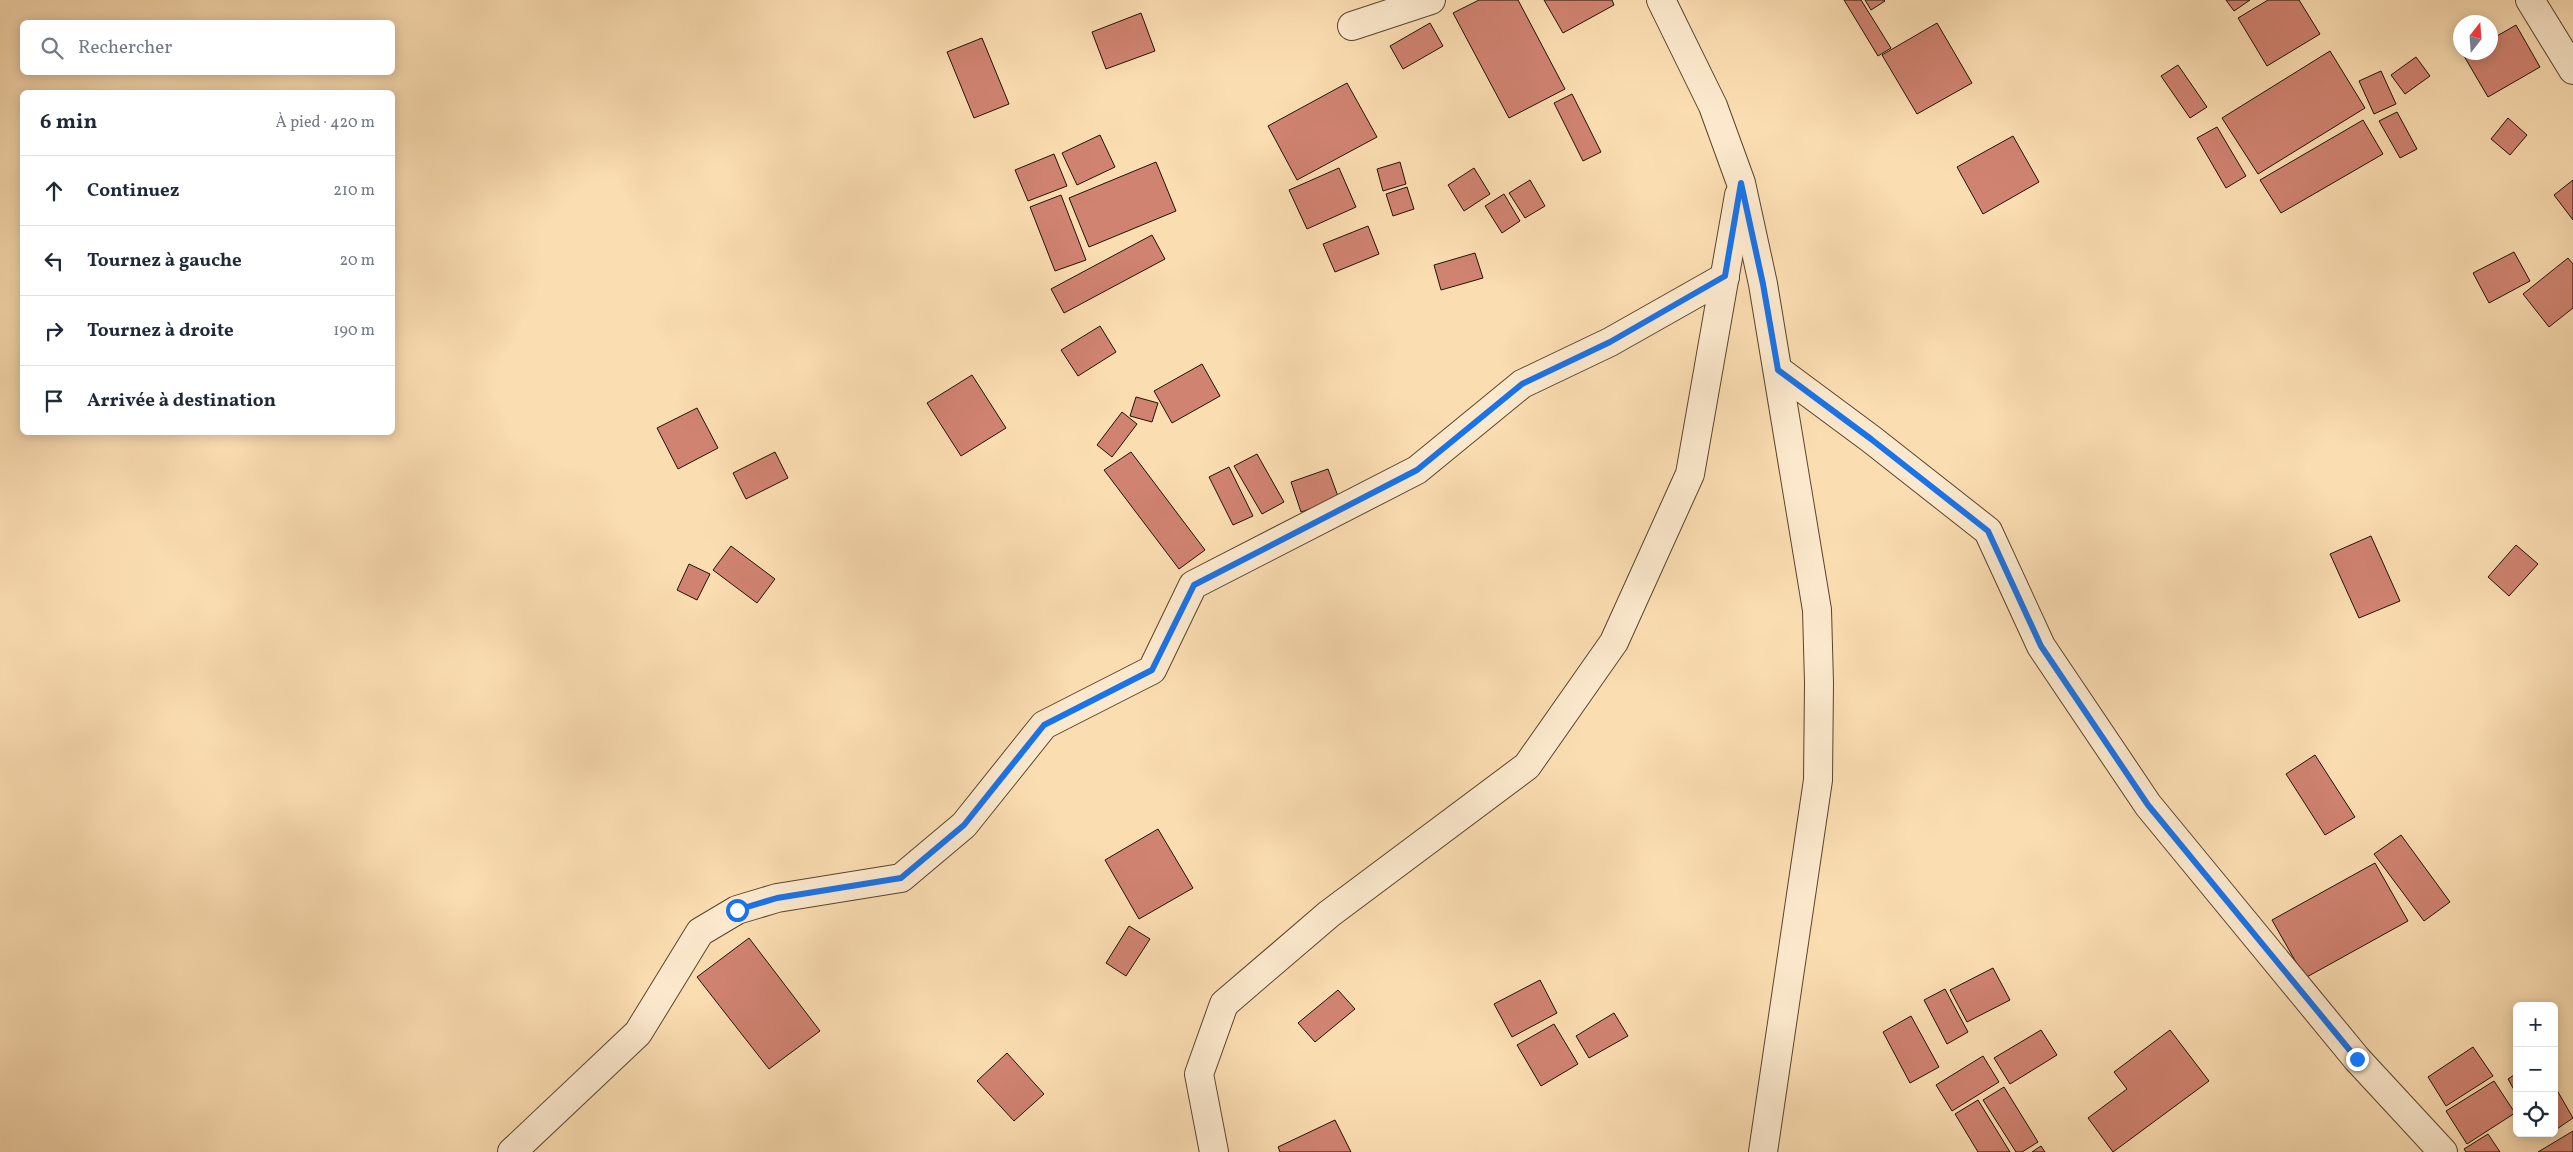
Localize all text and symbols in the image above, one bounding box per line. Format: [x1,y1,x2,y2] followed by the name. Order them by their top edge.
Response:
[2453,15,2498,60] north arrow
[20,20,395,75] search box
[38,34,66,62] icon: search
[78,35,172,61] text: Rechercher
[40,108,97,137] text: 6 min
[275,112,375,134] text: À pied · 420 m
[40,177,68,205] icon: ahead
[87,178,179,204] text: Continuez
[333,180,375,202] text: 210 m
[40,247,68,275] icon: left
[87,248,242,274] text: Tournez à gauche
[340,250,375,272] text: 20 m
[40,317,68,345] icon: right
[87,318,234,344] text: Tournez à droite
[333,320,375,342] text: 190 m
[40,387,68,415] icon: arrive
[87,388,276,414] text: Arrivée à destination
[726,899,749,922] route start
[2513,1002,2558,1137] map controls
[2513,1002,2558,1047] button: +
[2513,1047,2558,1092] button: −
[2346,1048,2369,1071] route end
[2513,1092,2558,1137] button: locate

